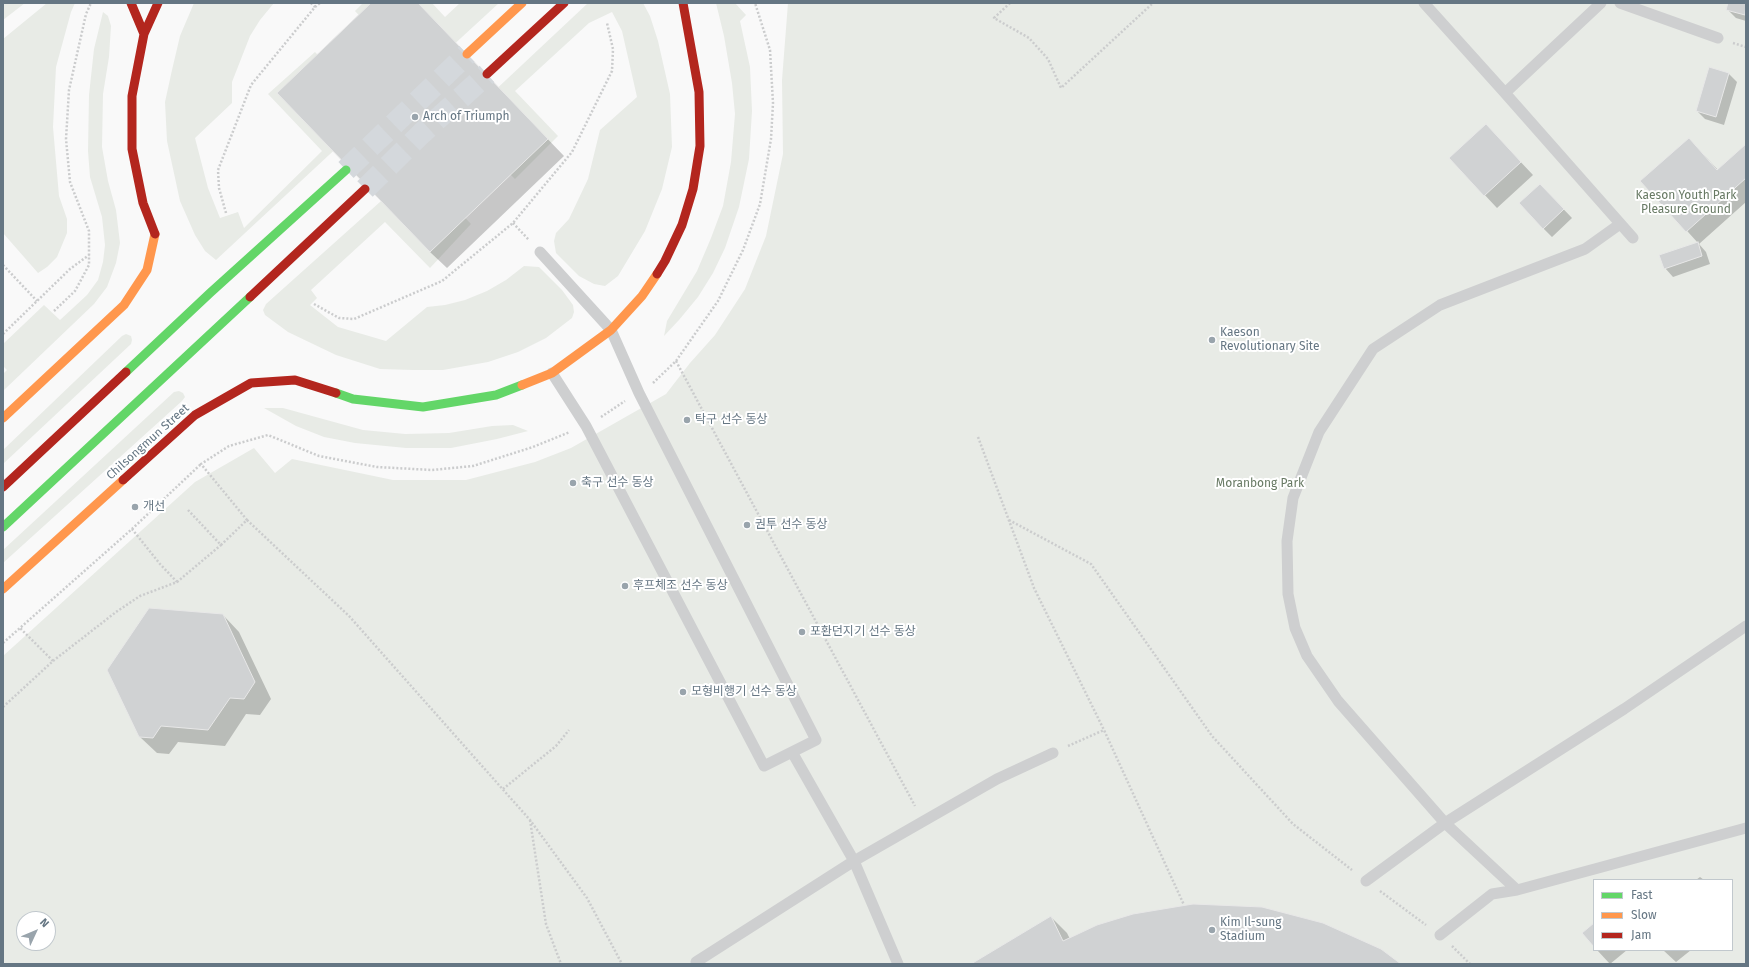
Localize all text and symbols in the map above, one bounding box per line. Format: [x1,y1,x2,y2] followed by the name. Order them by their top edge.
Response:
[423,110,510,124] place label: Arch of Triumph
[410,112,420,122] marker: Arch of Triumph
[1636,189,1736,217] park label: Kaeson Youth Park Pleasure Ground
[1220,326,1320,354] place label: Kaeson Revolutionary Site
[1207,335,1217,345] marker: Kaeson Revolutionary Site
[104,401,192,483] street label: Chilsongmun Street
[695,413,768,427] place label: 탁구 선수 동상
[682,415,692,425] marker: 탁구 선수 동상
[581,476,654,490] place label: 축구 선수 동상
[1216,477,1304,491] park label: Moranbong Park
[568,478,578,488] marker: 축구 선수 동상
[143,500,165,514] place label: 개선
[130,502,140,512] marker: 개선
[755,518,828,532] place label: 권투 선수 동상
[742,520,752,530] marker: 권투 선수 동상
[633,579,728,593] place label: 후프체조 선수 동상
[620,581,630,591] marker: 후프체조 선수 동상
[810,625,916,639] place label: 포환던지기 선수 동상
[797,627,807,637] marker: 포환던지기 선수 동상
[691,685,797,699] place label: 모형비행기 선수 동상
[678,687,688,697] marker: 모형비행기 선수 동상
[1593,879,1733,951] legend
[1631,888,1653,902] text: Fast
[1631,908,1657,922] text: Slow
[16,911,56,951] north arrow
[37,916,51,930] text: N
[1220,916,1282,944] place label: Kim Il-sung Stadium
[1207,925,1217,935] marker: Kim Il-sung Stadium
[1631,928,1651,942] text: Jam

